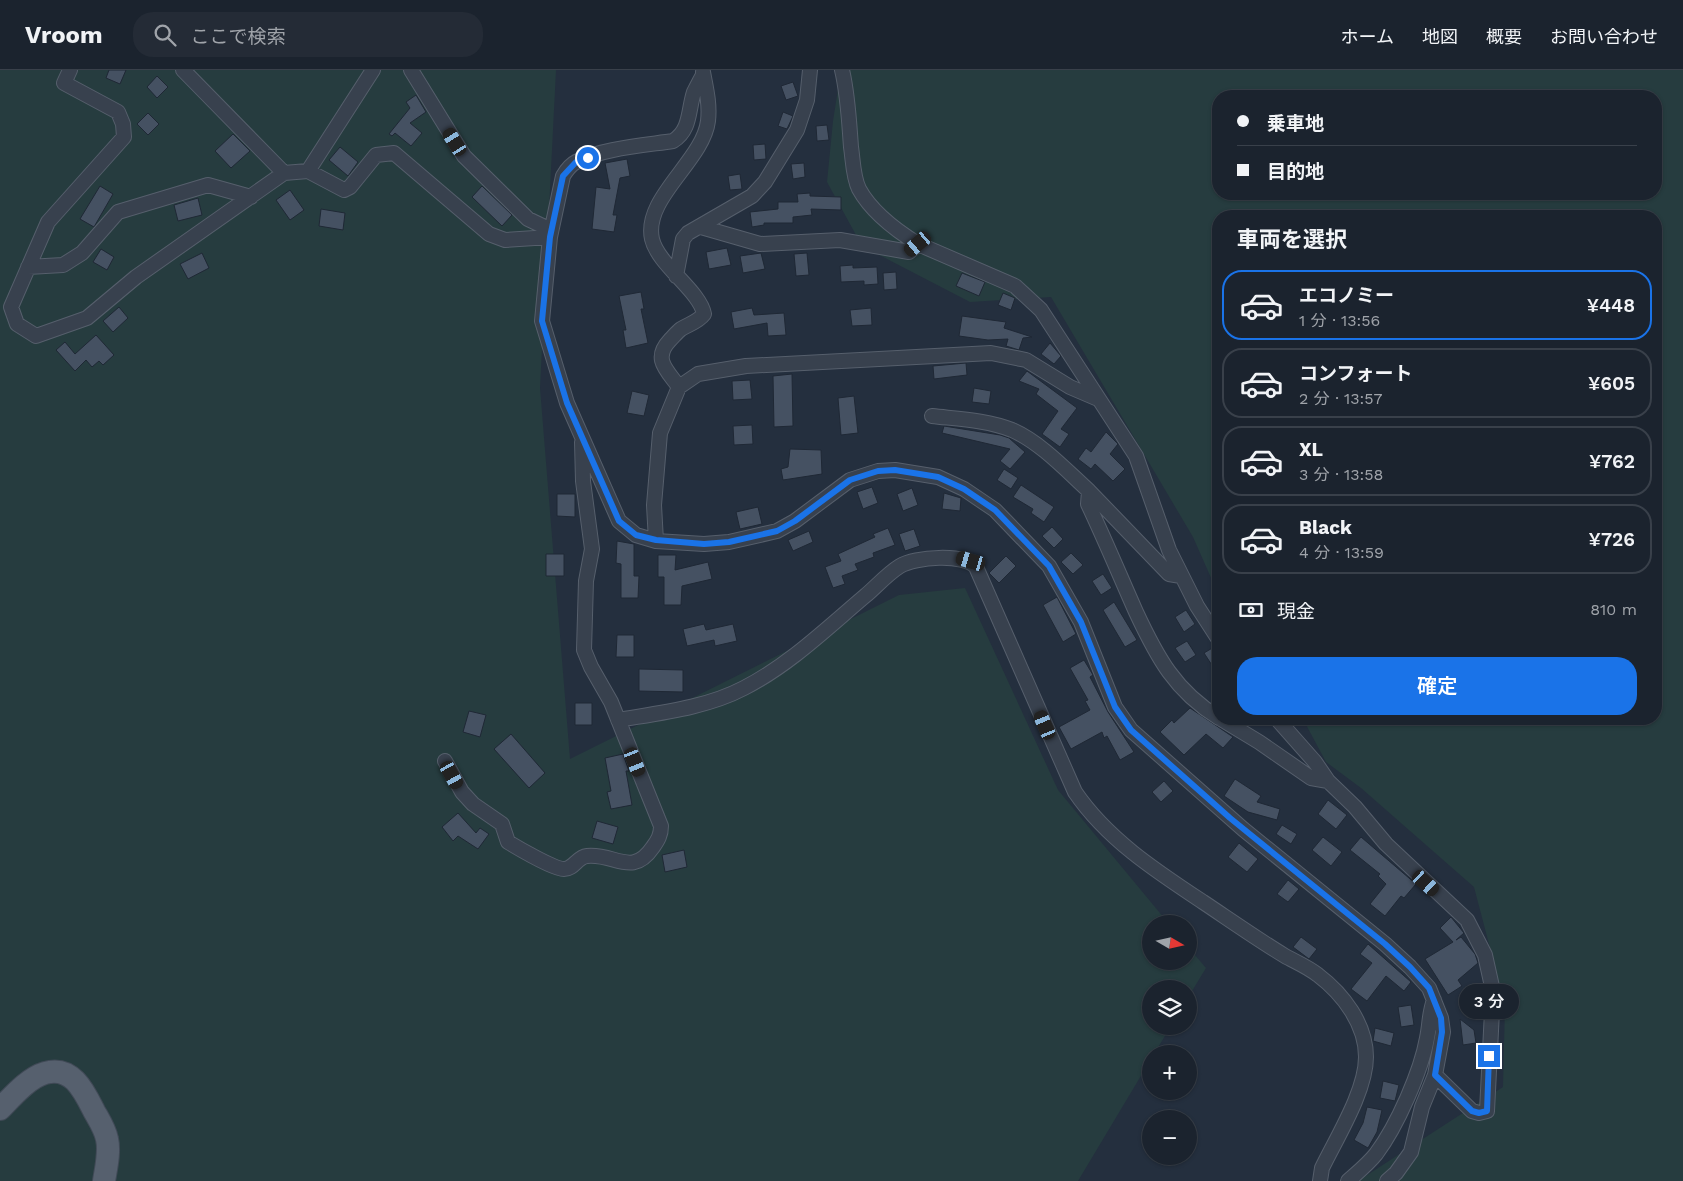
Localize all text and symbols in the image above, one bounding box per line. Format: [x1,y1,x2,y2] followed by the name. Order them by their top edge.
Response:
[133,12,483,57] search box
[25,21,103,49] text: Vroom
[151,21,179,49] icon: search
[191,25,286,48] text: ここで検索
[1341,26,1394,47] text: ホーム
[1422,26,1458,47] text: 地図
[1486,26,1522,47] text: 概要
[1550,26,1658,47] text: お問い合わせ
[1267,112,1324,135] text: 乗車地
[440,125,469,159] car
[577,147,599,169] route start
[1267,160,1324,183] text: 目的地
[1237,227,1347,252] text: 車両を選択
[901,229,934,259] car
[1239,283,1284,328] icon: car
[1299,284,1394,307] text: エコノミー
[1587,294,1635,317] text: ¥448
[1299,311,1380,330] text: 1 分 · 13:56
[1239,361,1284,406] icon: car
[1299,362,1412,385] text: コンフォート
[1588,372,1635,395] text: ¥605
[1299,389,1383,408] text: 2 分 · 13:57
[1299,438,1323,461] text: XL
[1239,439,1284,484] icon: car
[1589,450,1635,473] text: ¥762
[1299,465,1383,484] text: 3 分 · 13:58
[1299,516,1352,539] text: Black
[1239,517,1284,562] icon: car
[1589,528,1635,551] text: ¥726
[1299,543,1384,562] text: 4 分 · 13:59
[954,550,987,572] car
[1237,596,1265,624] icon: cash
[1277,600,1315,623] text: 現金
[1590,600,1637,619] text: 810 m
[1237,657,1637,715] button: 確定
[1032,708,1057,742] car
[622,745,647,779] car
[438,758,465,792] car
[1409,867,1442,899] car
[1142,915,1198,970] north arrow
[1142,915,1197,1165] map controls
[1142,980,1197,1035] button: layers
[1459,984,1519,1018] callout: 3 分
[1474,992,1504,1011] text: 3 分
[1142,1045,1197,1100] button: +
[1478,1045,1500,1067] route end
[1142,1110,1197,1165] button: −

